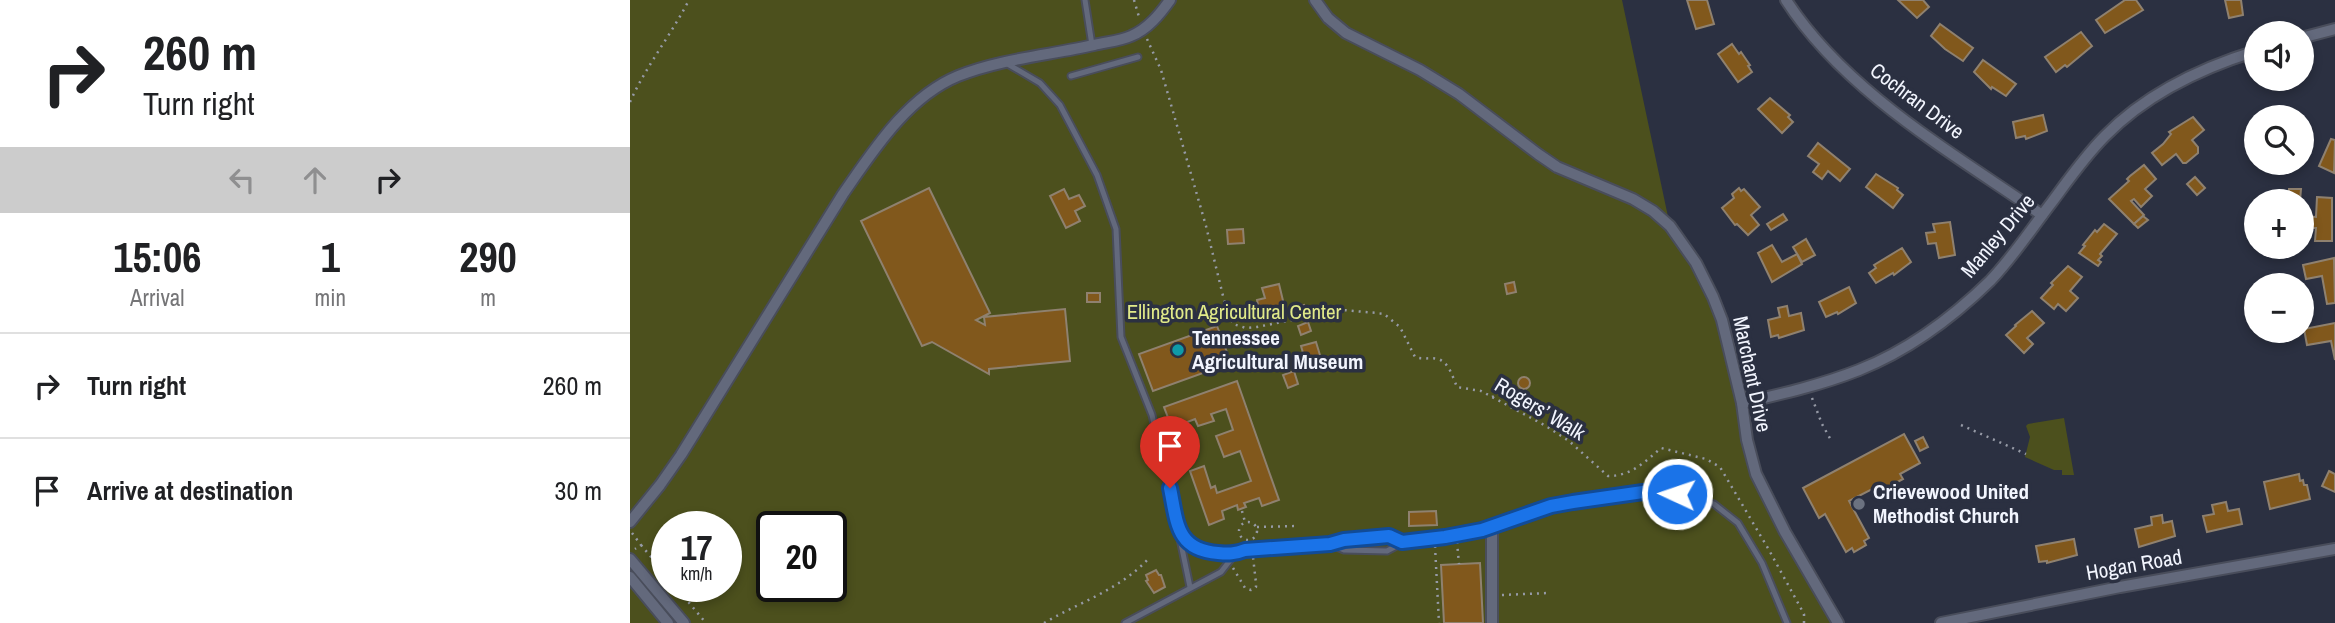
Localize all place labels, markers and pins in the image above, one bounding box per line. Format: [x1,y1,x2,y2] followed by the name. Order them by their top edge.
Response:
[1192,323,1363,376] place label: Tennessee Agricultural Museum
[1170,342,1186,358] marker: Tennessee Agricultural Museum
[1140,416,1200,488] pin
[1873,477,2029,530] place label: Crievewood United Methodist Church
[1851,496,1867,512] marker: Crievewood United Methodist Church

